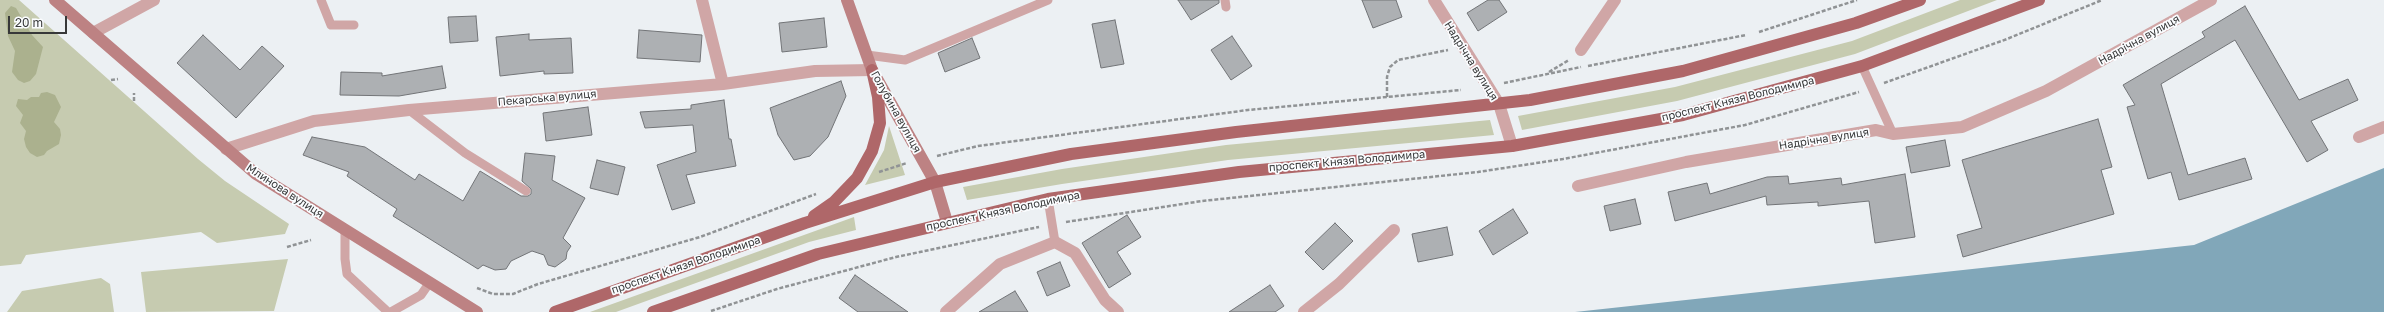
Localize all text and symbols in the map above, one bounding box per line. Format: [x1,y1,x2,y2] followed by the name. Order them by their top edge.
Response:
[10,8,69,34] scale bar
[2096,12,2182,68] street label: Надрічна вулиця
[15,15,43,30] text: 20 m
[1441,19,1501,103] street label: Надрічна вулиця
[868,69,924,155] street label: Голубина вулиця
[1660,74,1816,124] street label: проспект Князя Володимира
[497,87,597,109] street label: Пекарська вулиця
[1778,125,1870,153] street label: Надрічна вулиця
[1268,148,1426,174] street label: проспект Князя Володимира
[244,161,326,221] street label: Млинова вулиця
[925,188,1081,234] street label: проспект Князя Володимира
[610,233,762,297] street label: проспект Князя Володимира

